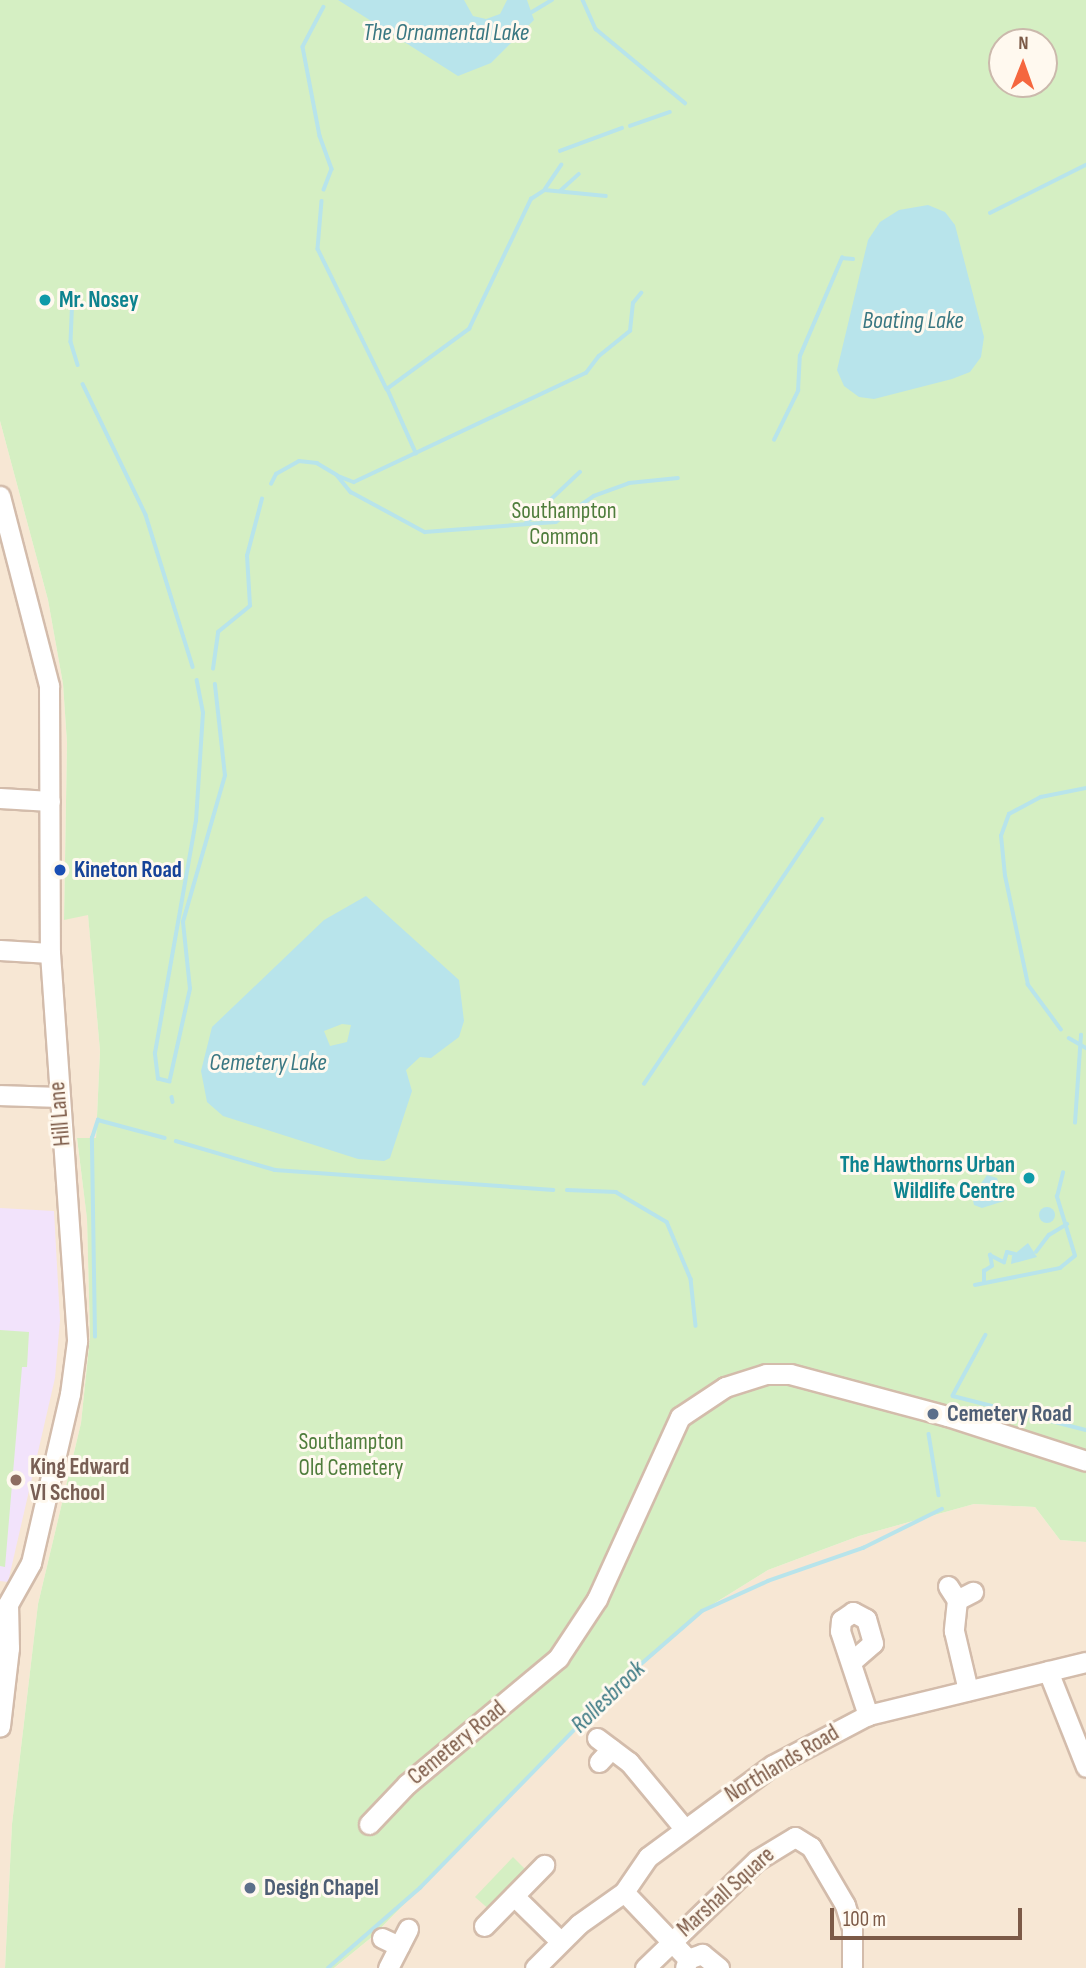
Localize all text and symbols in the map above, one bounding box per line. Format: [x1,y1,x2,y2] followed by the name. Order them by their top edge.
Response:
[363,19,529,47] water label: The Ornamental Lake
[988,28,1058,98] north arrow
[1018,32,1029,55] text: N
[59,286,139,314] place label: Mr. Nosey
[37,292,53,308] marker: Mr. Nosey
[862,307,964,335] water label: Boating Lake
[511,497,617,551] park label: Southampton Common
[74,856,182,884] place label: Kineton Road
[52,862,68,878] marker: Kineton Road
[209,1049,327,1077] water label: Cemetery Lake
[43,1081,77,1147] street label: Hill Lane
[840,1151,1015,1205] place label: The Hawthorns Urban Wildlife Centre
[1021,1170,1037,1186] marker: The Hawthorns Urban Wildlife Centre
[947,1400,1072,1428] place label: Cemetery Road
[925,1406,941,1422] marker: Cemetery Road
[298,1428,404,1482] park label: Southampton Old Cemetery
[30,1453,129,1507] place label: King Edward VI School
[8,1472,24,1488] marker: King Edward VI School
[565,1655,651,1739] water label: Rollesbrook
[403,1695,511,1791] street label: Cemetery Road
[720,1719,844,1809] street label: Northlands Road
[672,1841,780,1943] street label: Marshall Square
[264,1874,379,1902] place label: Design Chapel
[242,1880,258,1896] marker: Design Chapel
[834,1895,1026,1939] scale bar
[843,1907,886,1932] text: 100 m

